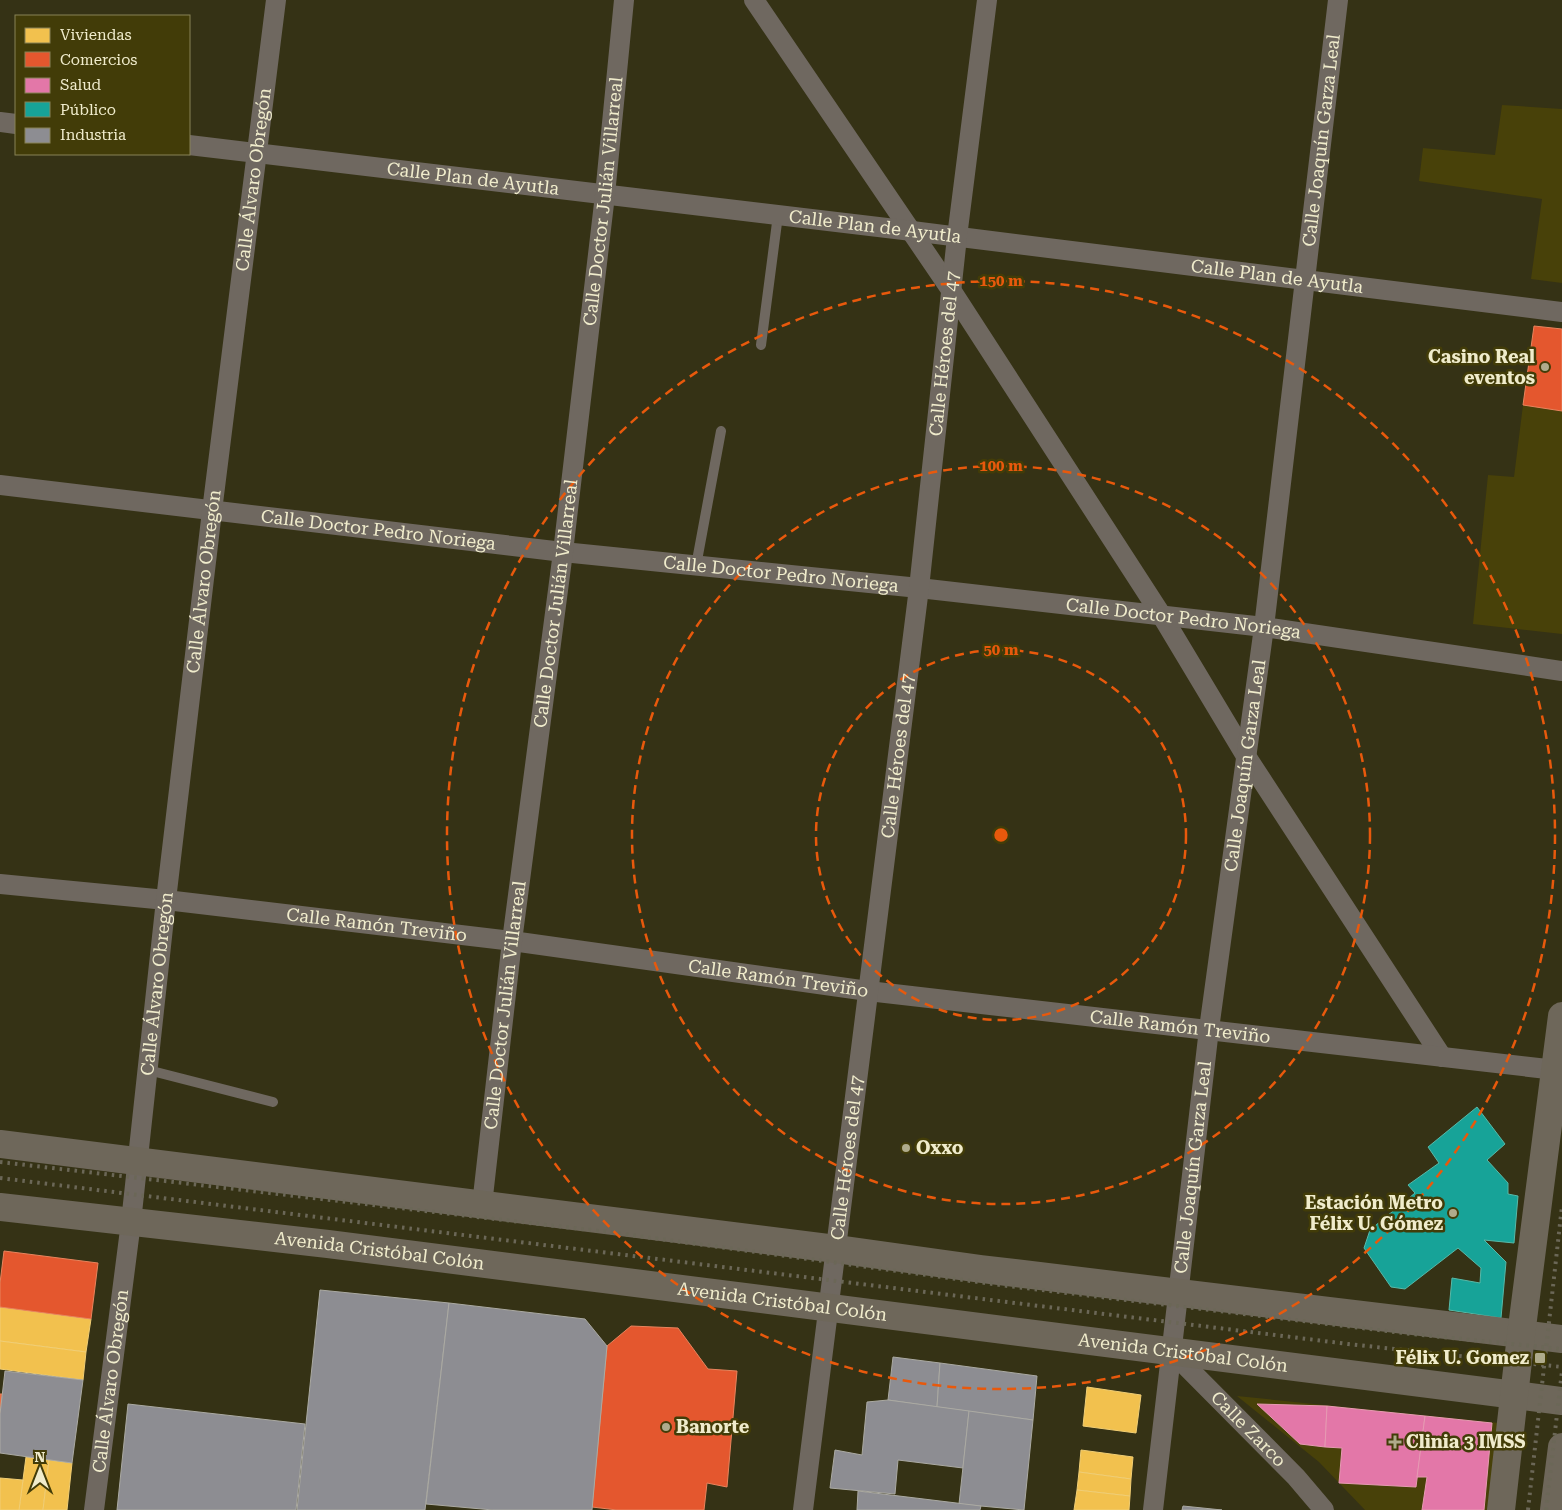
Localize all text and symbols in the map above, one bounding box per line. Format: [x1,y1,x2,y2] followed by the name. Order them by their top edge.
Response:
[15,15,190,155] legend
[60,26,132,44] text: Viviendas
[1298,32,1344,248] street label: Calle Joaquín Garza Leal
[60,51,137,69] text: Comercios
[579,75,627,327] street label: Calle Doctor Julián Villarreal
[60,76,102,94] text: Salud
[231,86,275,272] street label: Calle Álvaro Obregón
[60,101,116,119] text: Público
[60,126,126,144] text: Industria
[386,158,561,199] street label: Calle Plan de Ayutla
[788,205,963,247] street label: Calle Plan de Ayutla
[1190,255,1365,297] street label: Calle Plan de Ayutla
[925,270,963,437] street label: Calle Héroes del 47
[979,272,1023,290] text: 150 m
[1428,346,1535,388] place label: Casino Real eventos
[1539,361,1551,373] marker: Casino Real eventos
[979,457,1023,475] text: 100 m
[529,478,582,729] street label: Calle Doctor Julián Villarreal
[182,488,225,674] street label: Calle Álvaro Obregón
[260,505,497,554] street label: Calle Doctor Pedro Noriega
[662,551,900,596] street label: Calle Doctor Pedro Noriega
[1065,594,1303,642] street label: Calle Doctor Pedro Noriega
[983,641,1019,659] text: 50 m
[1220,658,1269,873] street label: Calle Joaquín Garza Leal
[877,672,918,839] street label: Calle Héroes del 47
[992,826,1010,844] centre of rings
[480,879,530,1131] street label: Calle Doctor Julián Villarreal
[136,890,177,1077] street label: Calle Álvaro Obregón
[285,903,468,946] street label: Calle Ramón Treviño
[687,955,870,1001] street label: Calle Ramón Treviño
[1089,1006,1272,1047] street label: Calle Ramón Treviño
[1170,1059,1215,1275] street label: Calle Joaquín Garza Leal
[826,1074,868,1241] street label: Calle Héroes del 47
[916,1137,964,1158] place label: Oxxo
[900,1142,912,1154] marker: Oxxo
[1305,1192,1443,1234] place label: Estación Metro Félix U. Gómez
[1447,1207,1459,1219] marker: Estación Metro Félix U. Gómez
[273,1227,486,1274] street label: Avenida Cristóbal Colón
[676,1278,889,1325] street label: Avenida Cristóbal Colón
[88,1288,132,1474] street label: Calle Álvaro Obregón
[1077,1329,1290,1376] street label: Avenida Cristóbal Colón
[1396,1347,1529,1368] place label: Félix U. Gomez
[1533,1351,1547,1365] marker: Félix U. Gomez
[1207,1387,1291,1471] street label: Calle Zarco
[676,1416,750,1437] place label: Banorte
[660,1421,672,1433] marker: Banorte
[1406,1431,1526,1452] place label: Clinia 3 IMSS
[1388,1435,1402,1449] marker: Clinia 3 IMSS
[15,1445,65,1495] north arrow
[35,1449,46,1465] text: N

